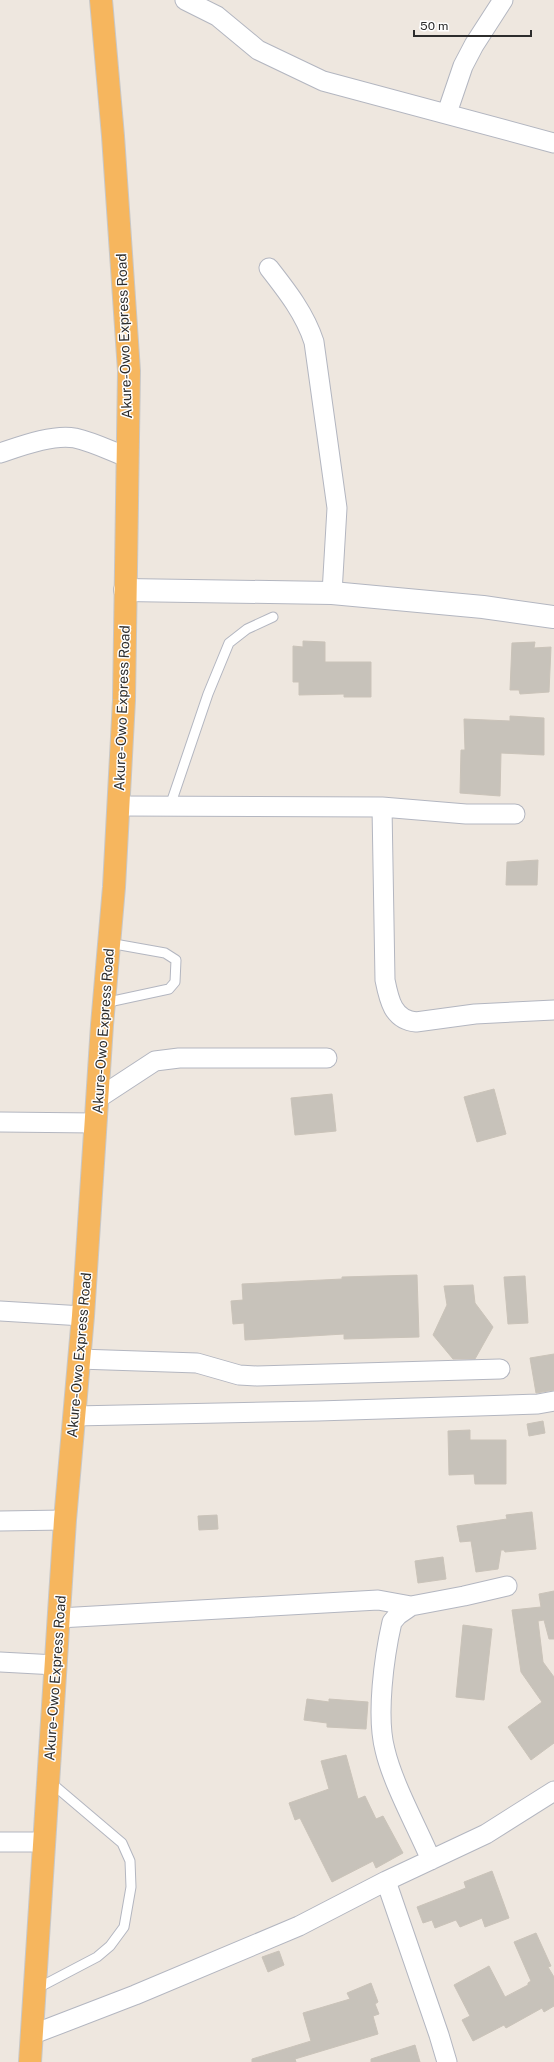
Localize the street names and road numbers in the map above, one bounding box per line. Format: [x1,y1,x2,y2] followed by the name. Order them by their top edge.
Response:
[113,253,135,419] street label: Akure-Owo Express Road
[111,625,133,791] street label: Akure-Owo Express Road
[89,948,117,1114] street label: Akure-Owo Express Road
[64,1272,94,1438] street label: Akure-Owo Express Road
[41,1595,69,1761] street label: Akure-Owo Express Road

